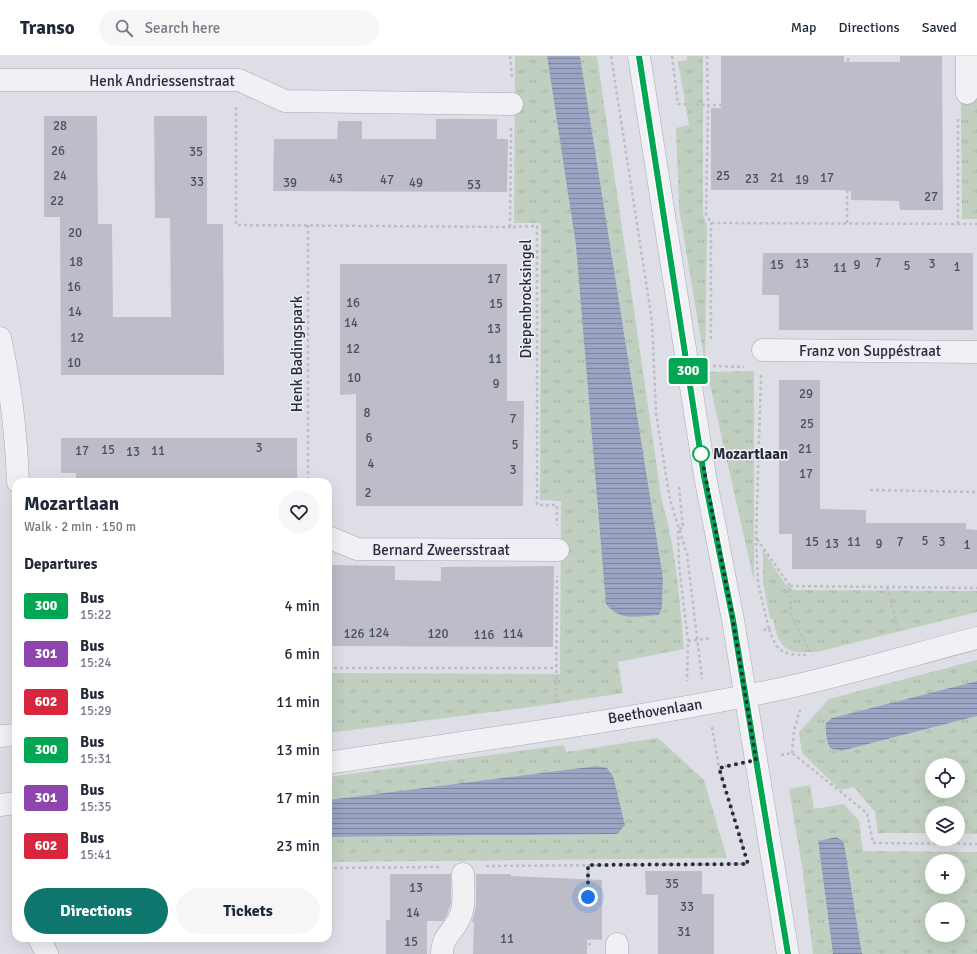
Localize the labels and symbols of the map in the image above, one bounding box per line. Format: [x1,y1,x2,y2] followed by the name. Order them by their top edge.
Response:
[89,72,235,90] street label: Henk Andriessenstraat
[53,118,67,134] house number: 28
[51,143,65,159] house number: 26
[189,144,203,160] house number: 35
[53,168,67,184] house number: 24
[716,168,730,184] house number: 25
[770,170,784,186] house number: 21
[820,170,834,186] house number: 17
[329,171,343,187] house number: 43
[745,171,759,187] house number: 23
[380,172,394,188] house number: 47
[795,172,809,188] house number: 19
[190,174,204,190] house number: 33
[283,175,297,191] house number: 39
[409,175,423,191] house number: 49
[467,177,481,193] house number: 53
[924,189,938,205] house number: 27
[50,193,64,209] house number: 22
[68,225,82,241] house number: 20
[517,239,535,359] street label: Diepenbrocksingel
[69,254,83,270] house number: 18
[874,255,882,271] house number: 7
[795,256,809,272] house number: 13
[928,256,936,272] house number: 3
[770,257,784,273] house number: 15
[853,257,861,273] house number: 9
[903,258,911,274] house number: 5
[953,259,961,275] house number: 1
[833,260,847,276] house number: 11
[487,271,501,287] house number: 17
[67,279,81,295] house number: 16
[288,295,306,412] street label: Henk Badingspark
[346,295,360,311] house number: 16
[489,296,503,312] house number: 15
[68,304,82,320] house number: 14
[344,315,358,331] house number: 14
[487,321,501,337] house number: 13
[70,330,84,346] house number: 12
[346,341,360,357] house number: 12
[799,342,941,360] street label: Franz von Suppéstraat
[488,351,502,367] house number: 11
[67,355,81,371] house number: 10
[665,358,711,384] line badge: 300
[347,370,361,386] house number: 10
[492,376,500,392] house number: 9
[799,386,813,402] house number: 29
[363,405,371,421] house number: 8
[509,411,517,427] house number: 7
[800,416,814,432] house number: 25
[365,430,373,446] house number: 6
[511,437,519,453] house number: 5
[255,440,263,456] house number: 3
[798,441,812,457] house number: 21
[101,442,115,458] house number: 15
[75,443,89,459] house number: 17
[151,443,165,459] house number: 11
[126,444,140,460] house number: 13
[692,445,710,463] marker: Mozartlaan
[713,445,788,463] place label: Mozartlaan
[367,456,375,472] house number: 4
[509,462,517,478] house number: 3
[799,466,813,482] house number: 17
[364,485,372,501] house number: 2
[921,533,929,549] house number: 5
[805,534,819,550] house number: 15
[847,534,861,550] house number: 11
[896,534,904,550] house number: 7
[938,534,946,550] house number: 3
[825,536,839,552] house number: 13
[875,536,883,552] house number: 9
[963,537,971,553] house number: 1
[372,541,510,559] street label: Bernard Zweersstraat
[368,625,390,641] house number: 124
[343,626,365,642] house number: 126
[427,626,449,642] house number: 120
[502,626,524,642] house number: 114
[473,627,495,643] house number: 116
[607,695,703,727] street label: Beethovenlaan
[665,876,679,892] house number: 35
[409,880,423,896] house number: 13
[578,887,598,907] your location
[680,899,694,915] house number: 33
[406,905,420,921] house number: 14
[677,924,691,940] house number: 31
[500,931,514,947] house number: 11
[404,934,418,950] house number: 15

